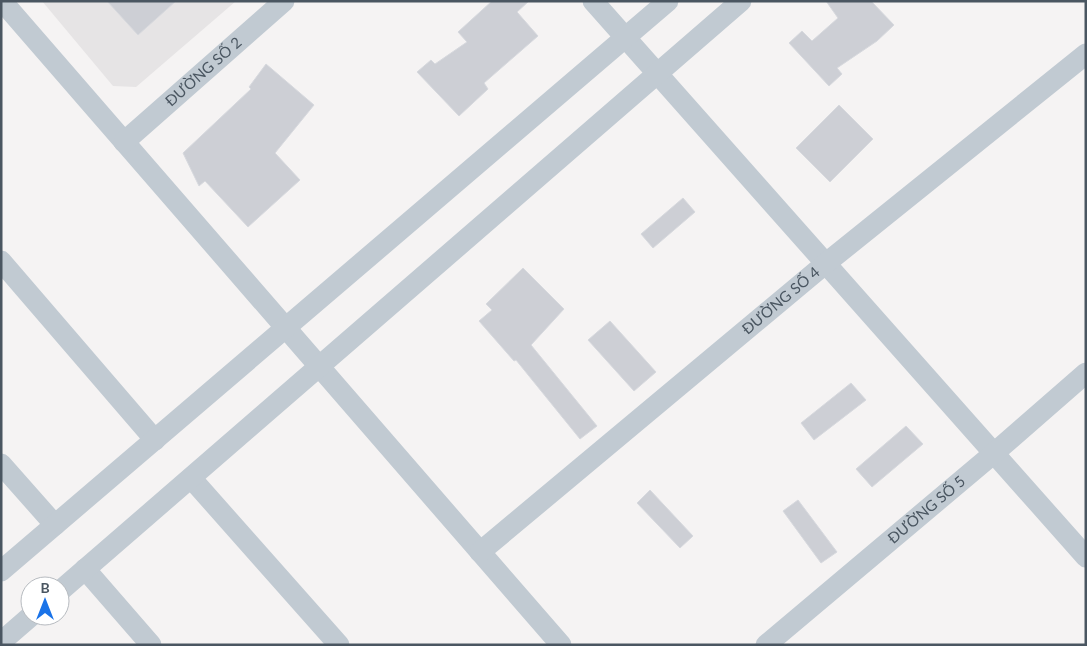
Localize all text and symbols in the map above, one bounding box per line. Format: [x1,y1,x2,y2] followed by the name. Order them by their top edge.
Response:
[161,33,245,110] street label: ĐƯỜNG SỐ 2
[738,262,823,338] street label: ĐƯỜNG SỐ 4
[884,471,968,547] street label: ĐƯỜNG SỐ 5
[20,576,70,626] north arrow
[40,579,50,596] text: B

